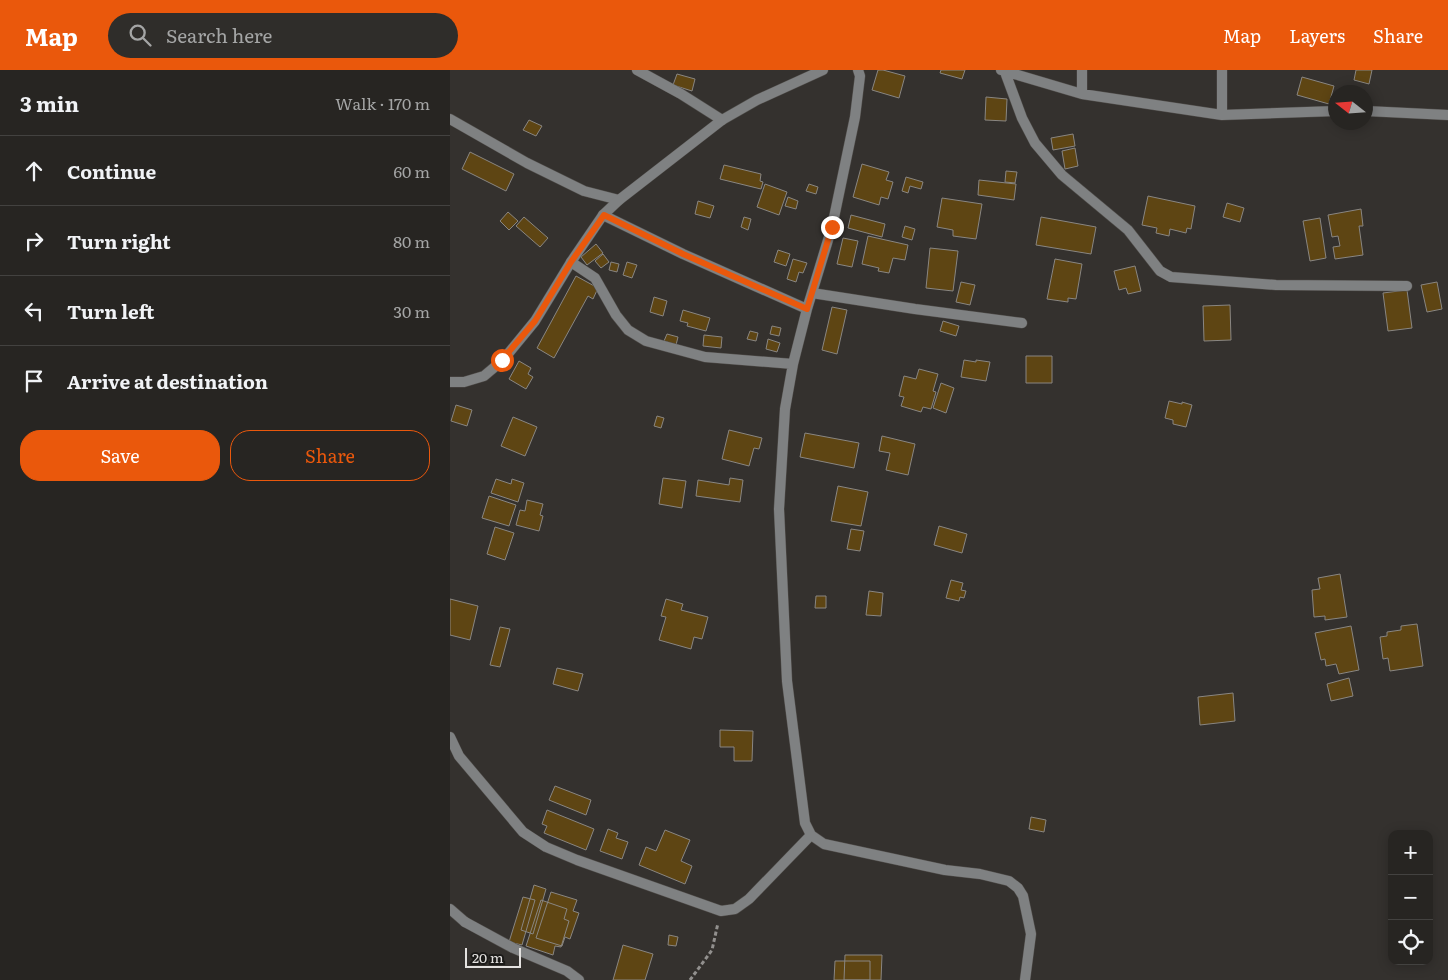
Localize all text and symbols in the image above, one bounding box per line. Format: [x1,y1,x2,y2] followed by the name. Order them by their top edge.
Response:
[108,13,458,58] search box
[25,18,78,53] text: Map
[126,21,154,49] icon: search
[166,21,272,49] text: Search here
[1223,22,1261,49] text: Map
[1289,22,1345,49] text: Layers
[1373,22,1423,49] text: Share
[1328,85,1373,130] north arrow
[20,87,79,118] text: 3 min
[335,91,430,115] text: Walk · 170 m
[20,157,48,185] icon: ahead
[67,157,156,185] text: Continue
[393,159,430,183] text: 60 m
[821,216,844,239] route end
[20,227,48,255] icon: right
[67,227,171,255] text: Turn right
[393,229,430,253] text: 80 m
[20,297,48,325] icon: left
[67,297,154,325] text: Turn left
[393,299,430,323] text: 30 m
[491,349,514,372] route start
[20,367,48,395] icon: arrive
[67,367,268,395] text: Arrive at destination
[20,430,220,481] button: Save
[230,430,430,481] button: Share
[1388,830,1433,965] map controls
[1388,830,1433,875] button: +
[1388,875,1433,920] button: −
[1388,920,1433,965] button: locate
[465,945,521,968] scale bar
[472,947,504,967] text: 20 m

